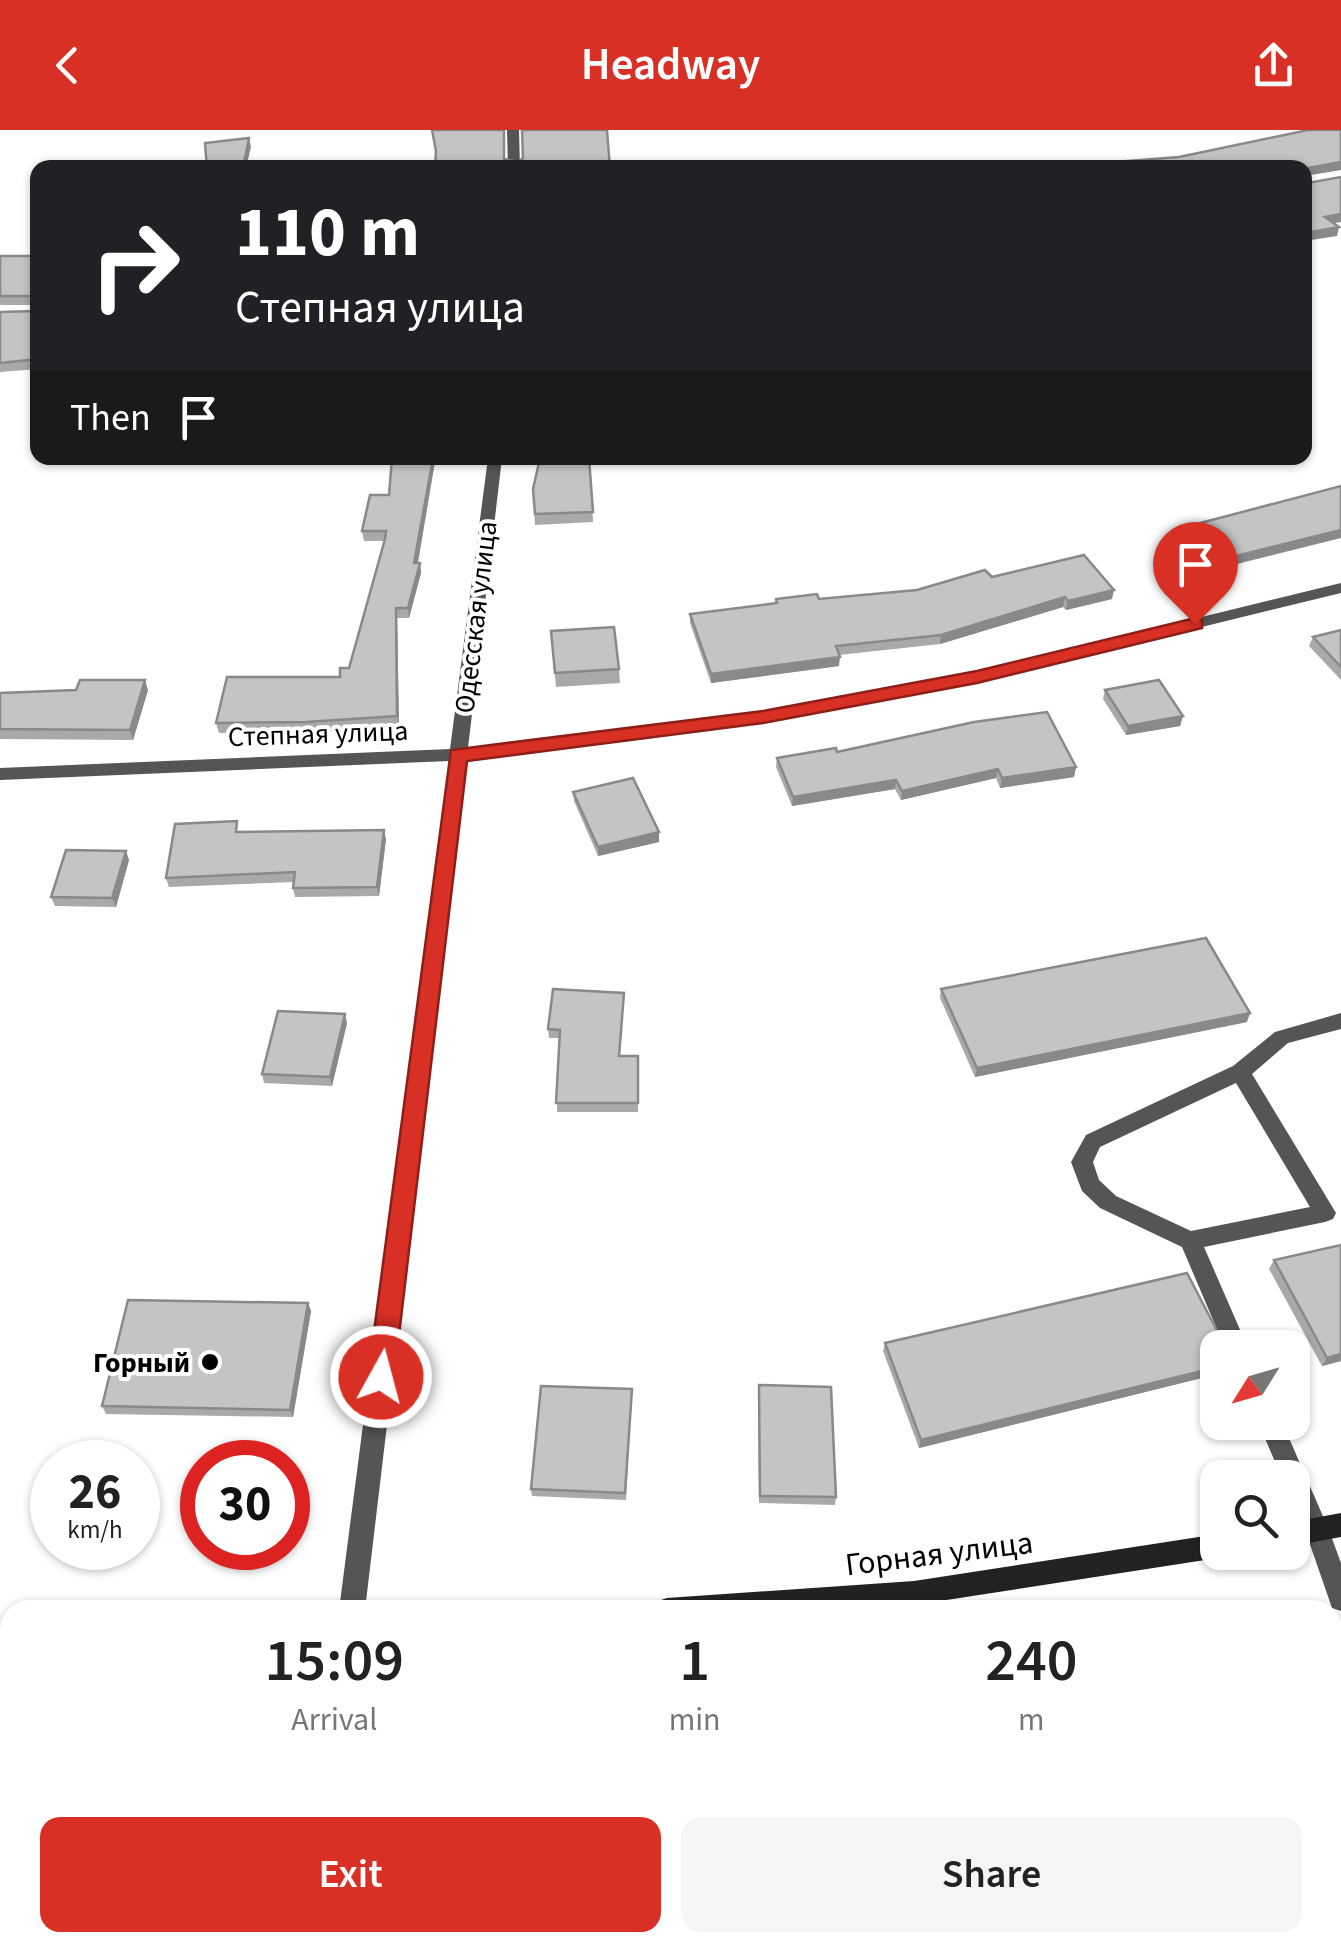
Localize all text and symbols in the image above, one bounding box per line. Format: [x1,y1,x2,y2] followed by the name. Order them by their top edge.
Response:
[581,33,760,97] text: Headway
[40,38,95,93] icon: back
[1246,38,1301,93] icon: share
[235,183,420,283] text: 110 m
[70,200,200,330] icon: right
[235,276,525,340] text: Степная улица
[171,390,226,445] icon: arrive
[70,391,151,445] text: Then
[444,519,508,716] street label: Одесская улица
[1153,522,1238,625] pin
[1168,537,1223,592] icon: arrive
[227,711,409,757] street label: Степная улица
[329,1325,433,1429] position arrow
[1200,1330,1310,1440] north arrow
[1200,1330,1310,1570] map controls
[93,1343,190,1383] place label: Горный
[199,1351,221,1373] marker: Горный
[180,1440,310,1570] speed limit sign: 30
[69,1457,121,1528] text: 26
[1200,1460,1310,1570] button: search
[67,1512,123,1548] text: km/h
[843,1520,1035,1588] street label: Горная улица
[265,1619,404,1704] text: 15:09
[679,1619,710,1704] text: 1
[985,1619,1077,1704] text: 240
[291,1697,377,1743] text: Arrival
[669,1697,721,1743] text: min
[1018,1697,1045,1743] text: m
[40,1817,661,1932] button: Exit
[681,1817,1302,1932] button: Share

